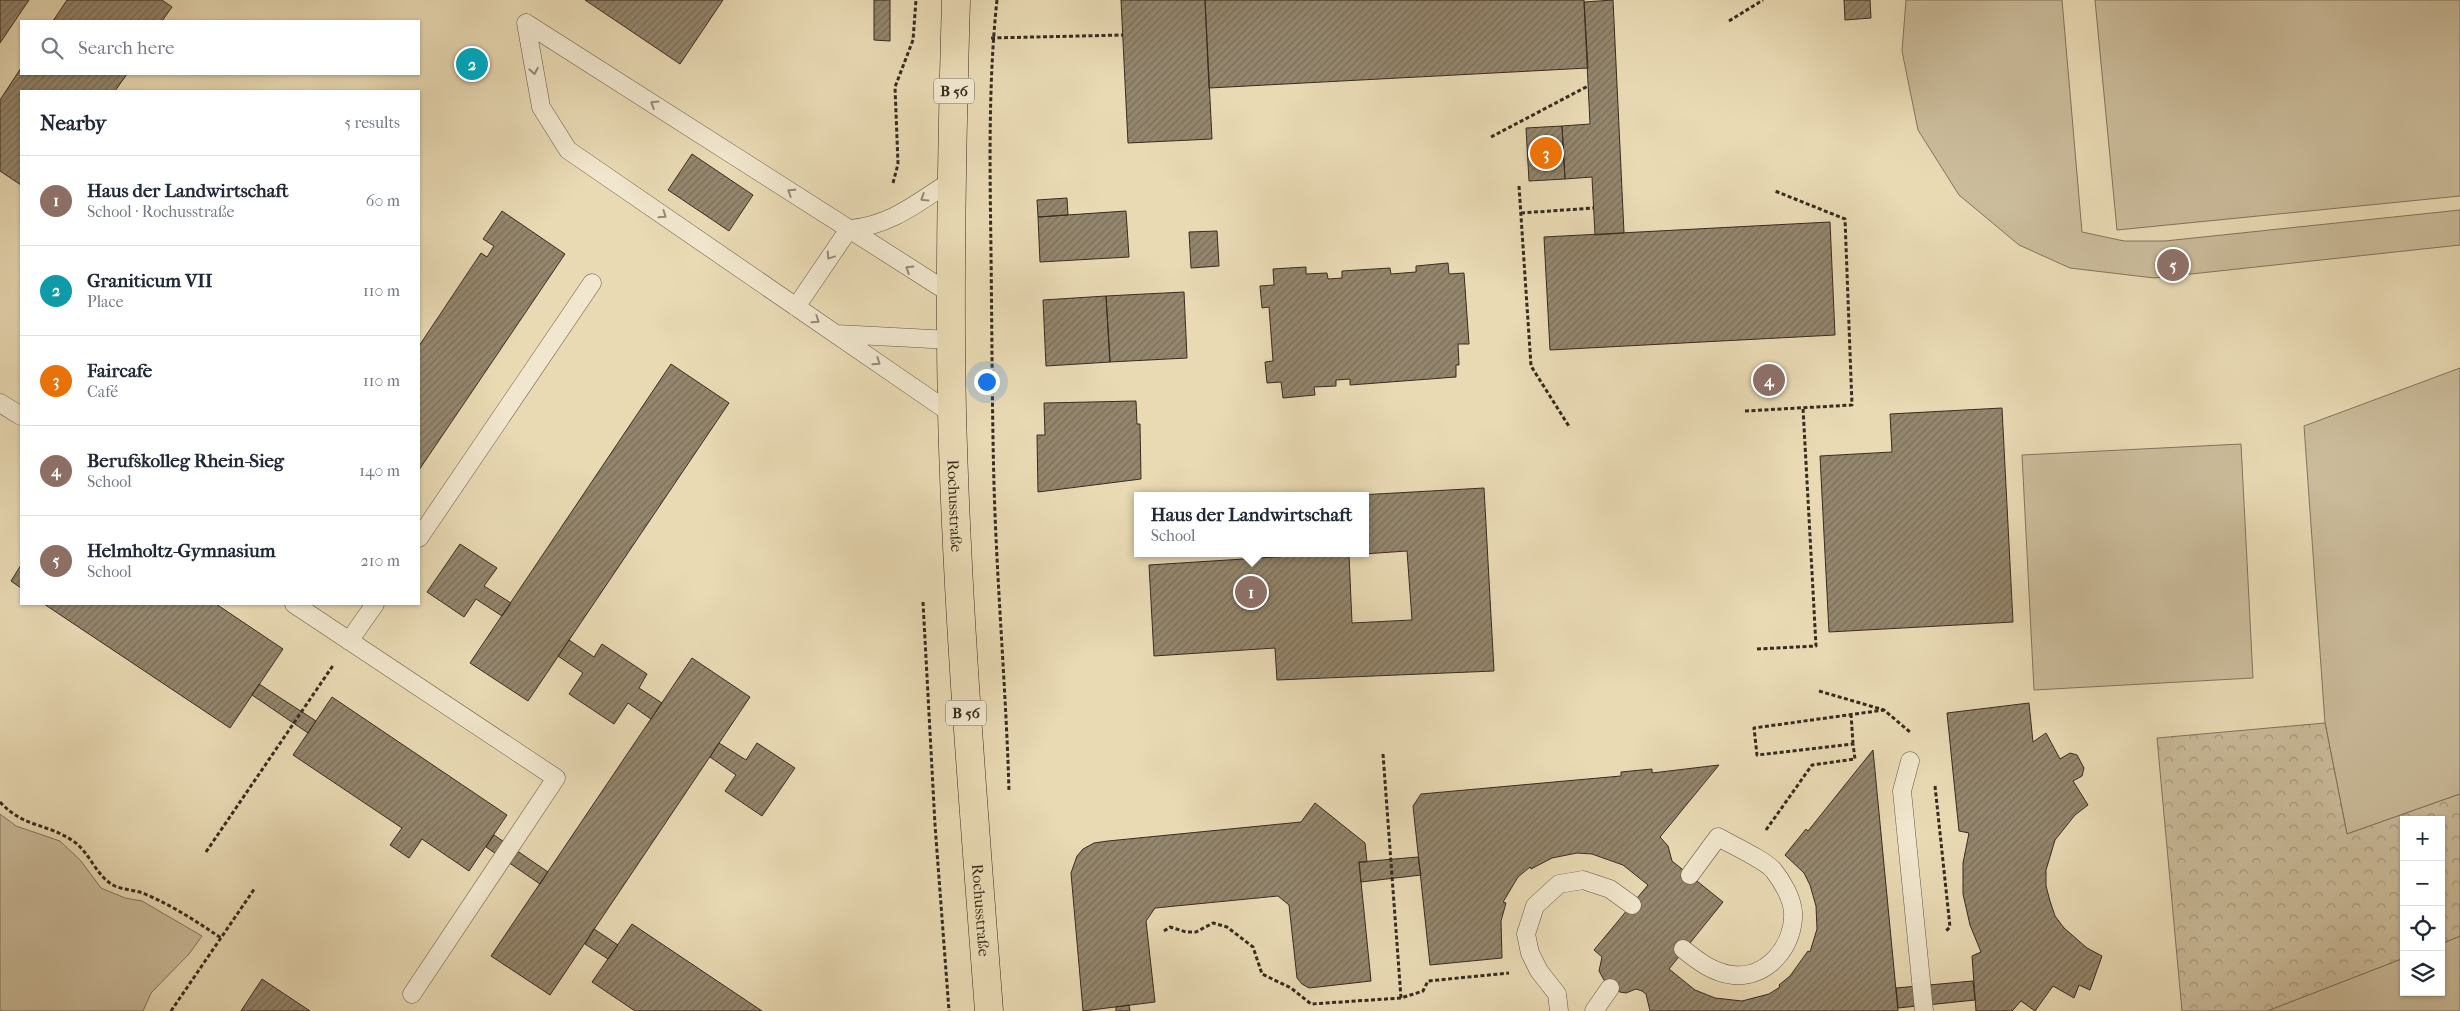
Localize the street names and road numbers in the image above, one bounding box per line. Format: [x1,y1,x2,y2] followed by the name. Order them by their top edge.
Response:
[934,78,974,104] road number: B 56
[944,459,967,553] street label: Rochusstraße
[946,700,986,726] road number: B 56
[968,863,994,957] street label: Rochusstraße

